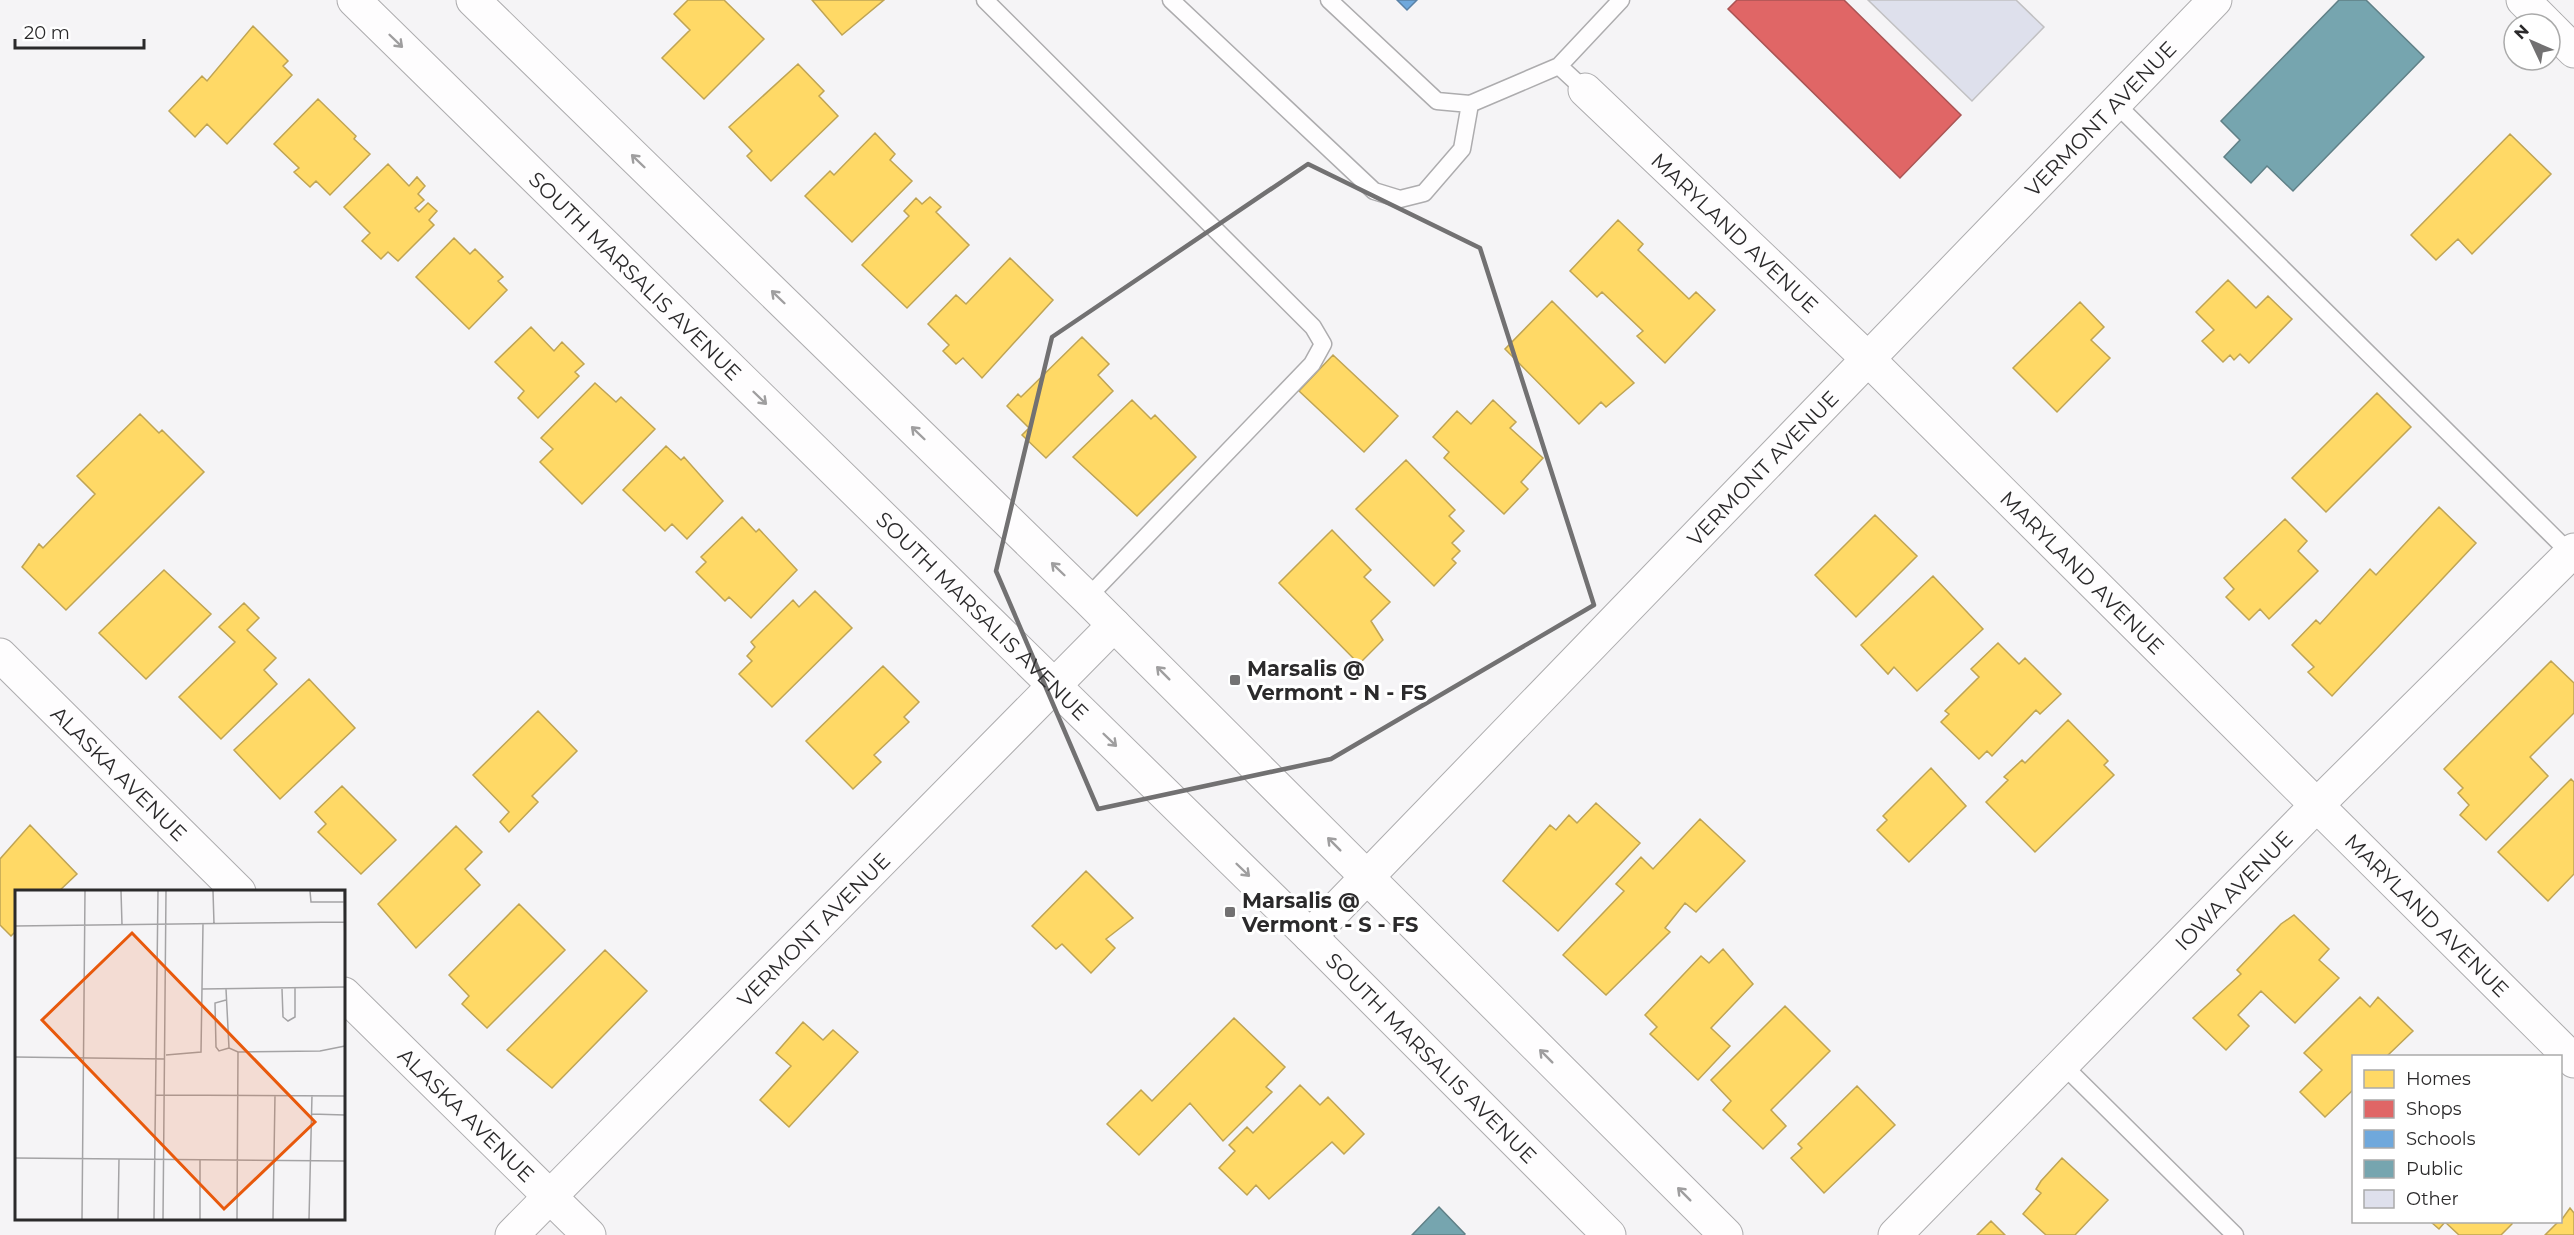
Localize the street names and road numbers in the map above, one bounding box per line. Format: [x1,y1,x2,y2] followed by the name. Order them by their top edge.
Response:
[2020,36,2181,201] street label: VERMONT AVENUE
[1646,147,1824,318] street label: MARYLAND AVENUE
[524,166,747,385] street label: SOUTH MARSALIS AVENUE
[1682,385,1843,551] street label: VERMONT AVENUE
[1995,486,2170,659] street label: MARYLAND AVENUE
[871,506,1094,725] street label: SOUTH MARSALIS AVENUE
[46,701,192,846] street label: ALASKA AVENUE
[2169,825,2297,955] street label: IOWA AVENUE
[2340,828,2514,1002] street label: MARYLAND AVENUE
[732,847,895,1012] street label: VERMONT AVENUE
[1321,947,1542,1168] street label: SOUTH MARSALIS AVENUE
[393,1042,540,1187] street label: ALASKA AVENUE

